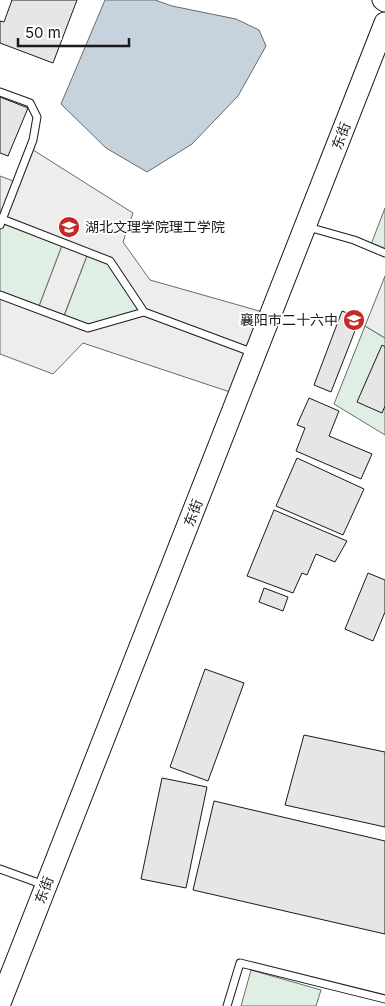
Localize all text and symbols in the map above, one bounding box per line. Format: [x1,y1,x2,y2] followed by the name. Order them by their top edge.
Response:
[18,15,129,47] scale bar
[25,23,61,42] text: 50 m
[328,120,353,152] street label: 东街
[57,215,81,239] school or university icon: 湖北文理学院理工学院
[85,218,225,235] place label: 湖北文理学院理工学院
[342,308,366,332] school or university icon: 襄阳市二十六中
[240,311,338,328] place label: 襄阳市二十六中
[180,497,205,529] street label: 东街
[31,874,56,906] street label: 东街

